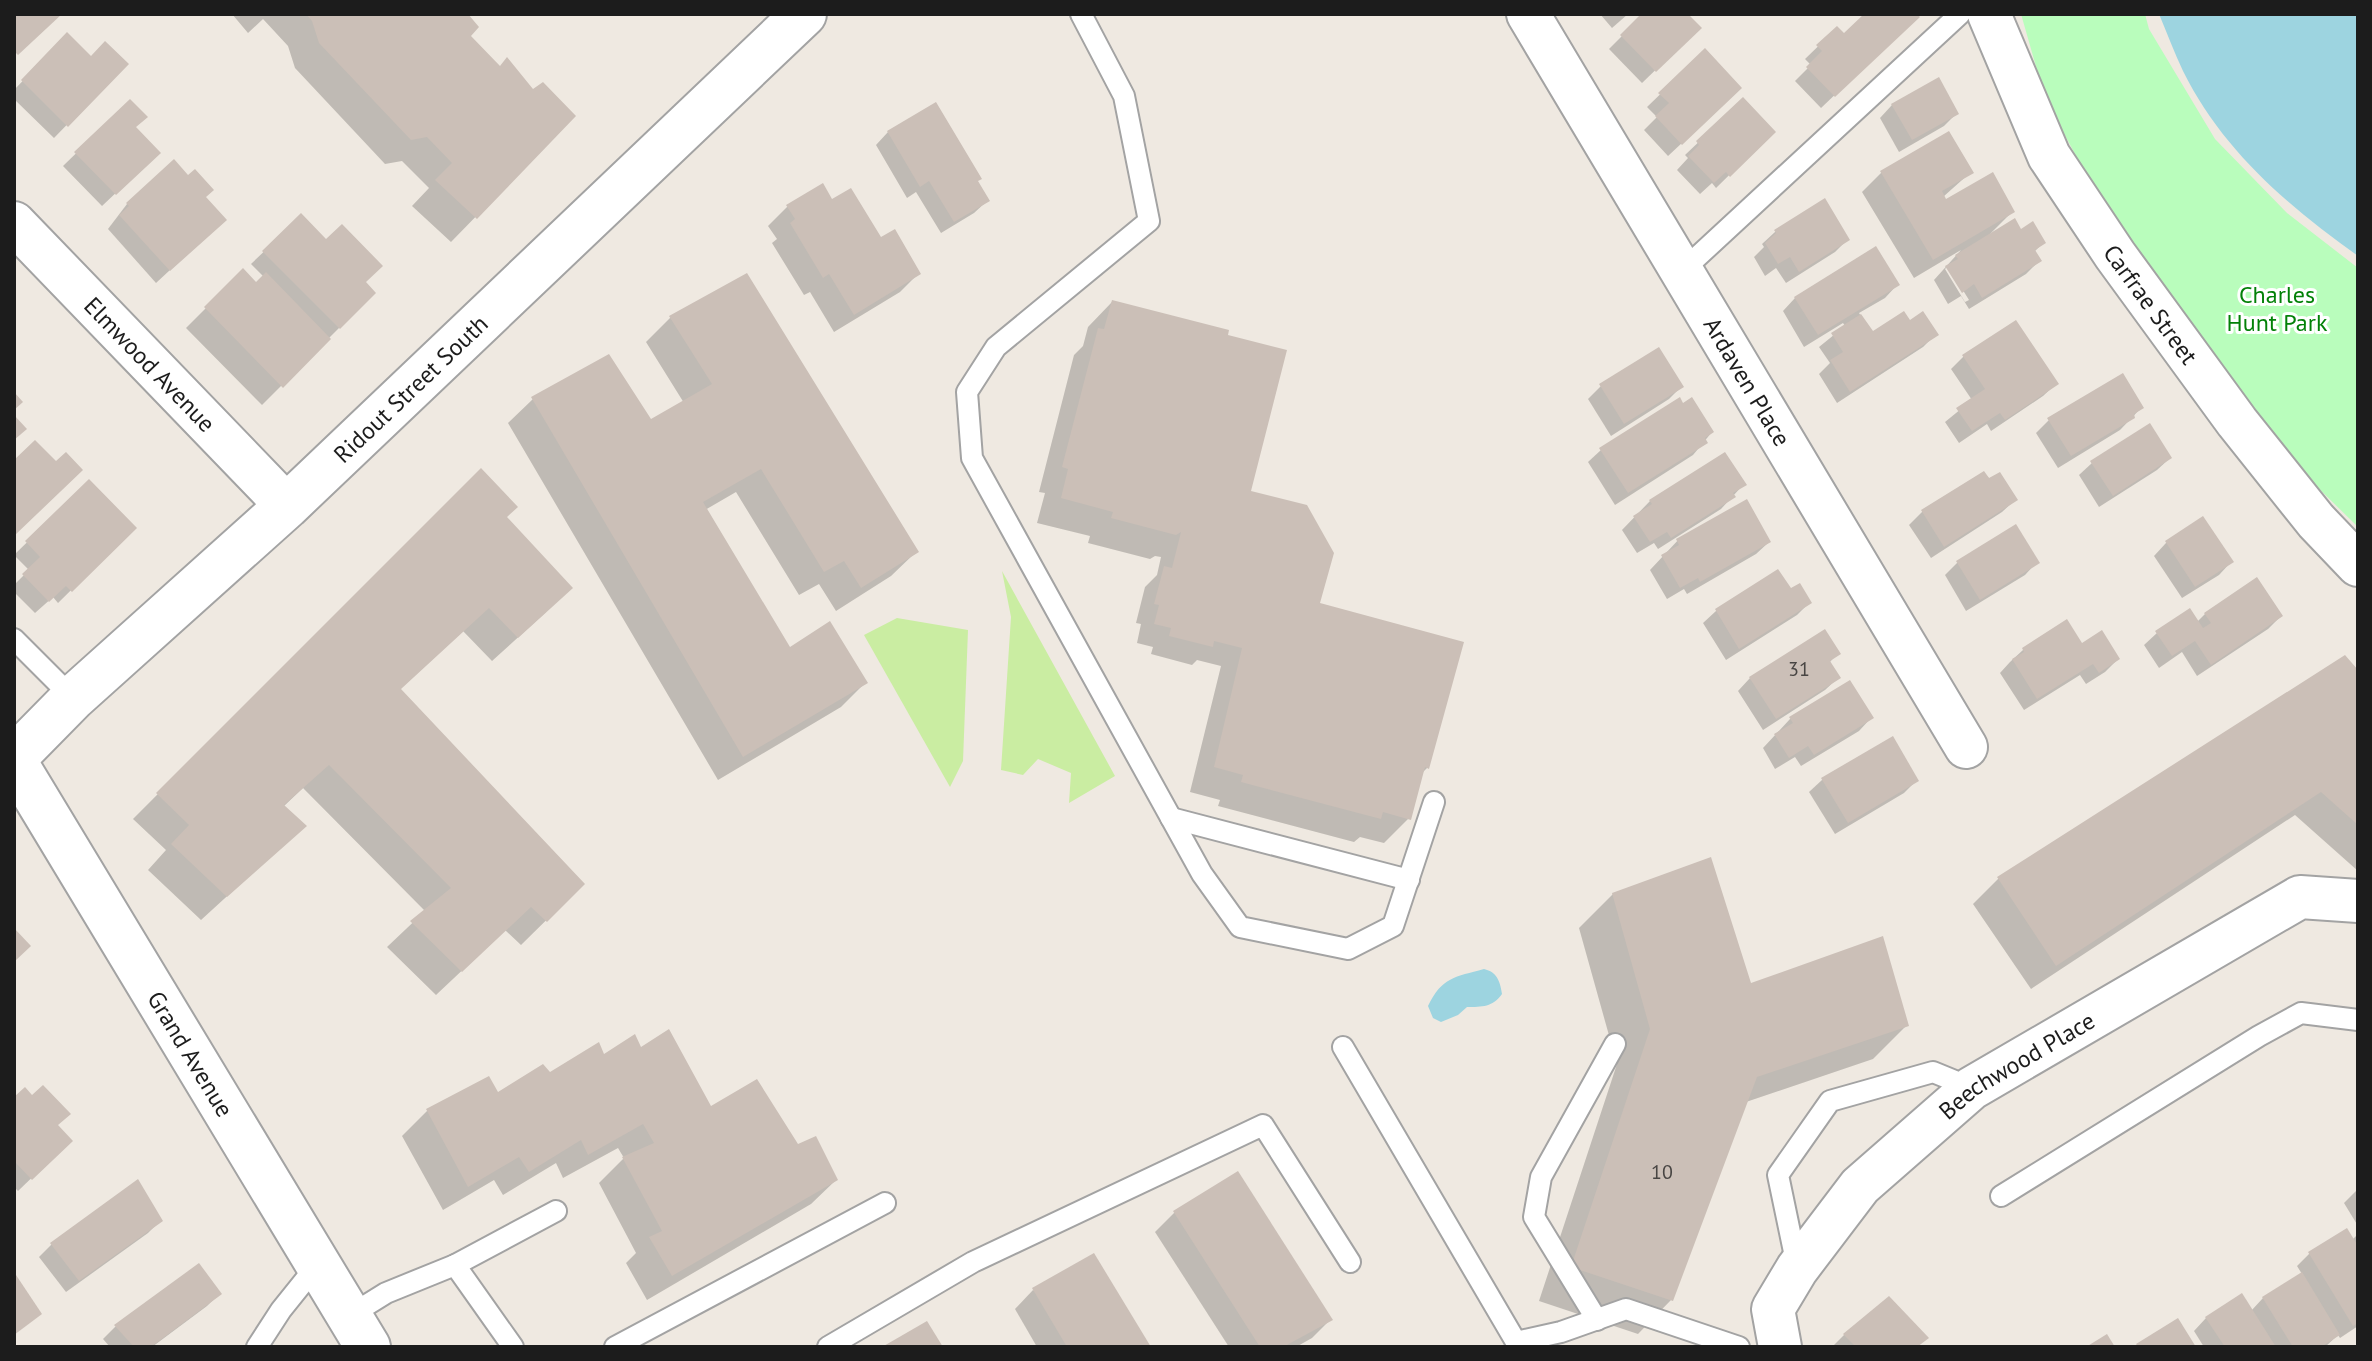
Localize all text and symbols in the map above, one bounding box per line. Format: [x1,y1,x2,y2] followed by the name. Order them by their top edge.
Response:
[2097,238,2205,370] street label: Carfrae Street
[2227,279,2328,338] park label: Charles Hunt Park
[78,290,222,438] street label: Elmwood Avenue
[327,308,494,469] street label: Ridout Street South
[1697,311,1798,452] street label: Ardaven Place
[1788,656,1810,682] house number: 31
[141,985,241,1122] street label: Grand Avenue
[1932,1005,2100,1126] street label: Beechwood Place
[1651,1159,1673,1185] house number: 10

